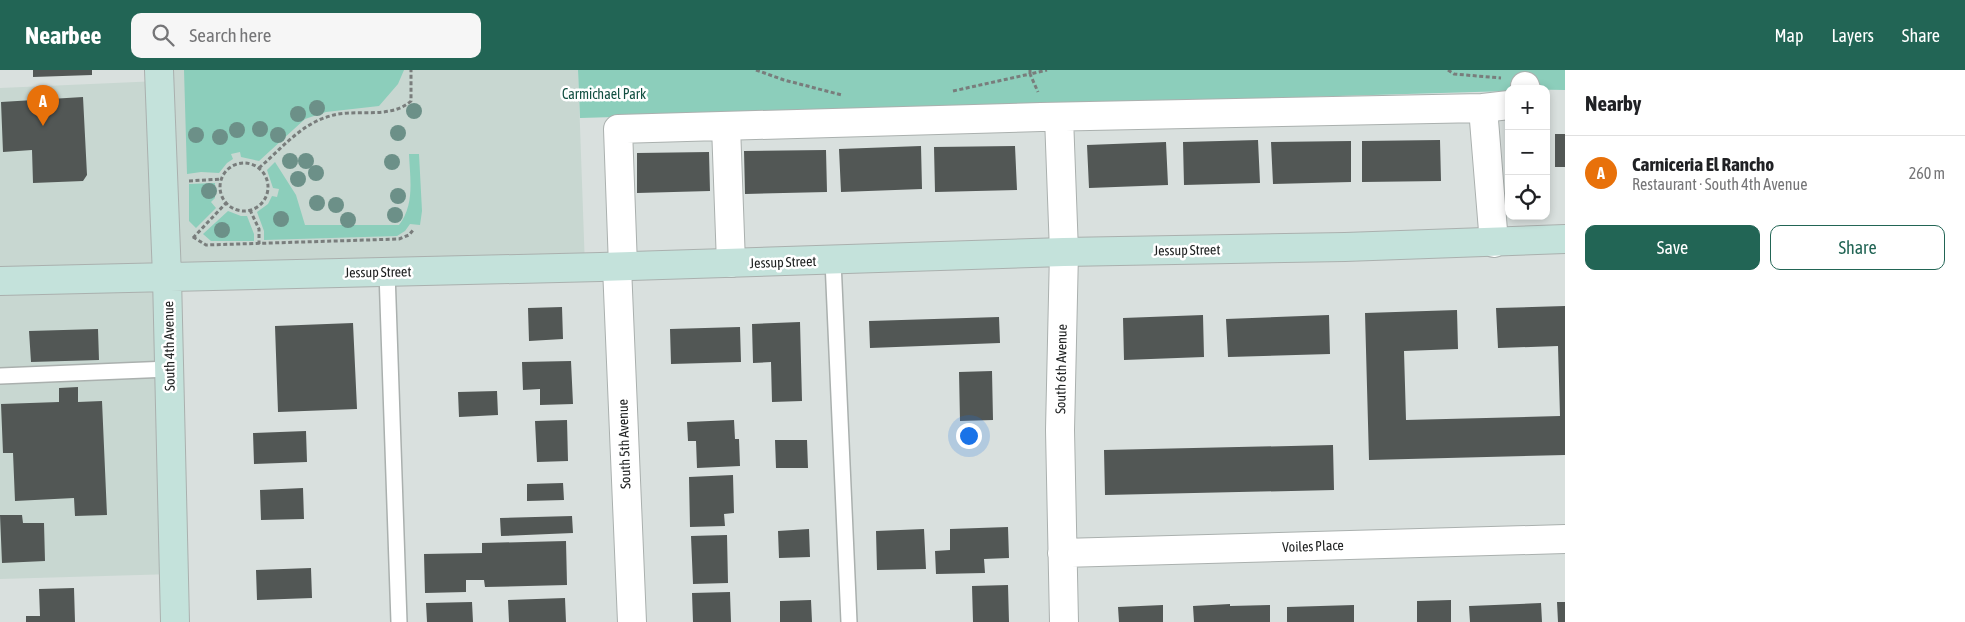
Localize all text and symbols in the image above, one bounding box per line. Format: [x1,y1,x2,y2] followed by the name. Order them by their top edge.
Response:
[131,13,481,58] search box
[149,21,177,49] icon: search
[25,22,101,49] text: Nearbee
[189,24,271,46] text: Search here
[1774,25,1803,46] text: Map
[1831,25,1874,46] text: Layers
[1902,25,1940,46] text: Share
[27,85,59,126] pin: A
[1505,85,1550,220] map controls
[1505,85,1550,130] button: +
[562,86,646,102] park label: Carmichael Park
[1585,91,1641,115] text: Nearby
[1505,130,1550,175] button: −
[1632,153,1774,175] text: Carniceria El Rancho
[1597,164,1605,182] text: A
[1909,164,1945,182] text: 260 m
[1505,175,1550,220] button: locate
[1632,175,1808,193] text: Restaurant · South 4th Avenue
[1585,225,1760,270] button: Save
[1770,225,1945,270] button: Share
[1153,241,1221,259] street label: Jessup Street
[749,253,817,271] street label: Jessup Street
[344,263,412,281] street label: Jessup Street
[160,301,178,391] street label: South 4th Avenue
[1052,324,1070,414] street label: South 6th Avenue
[614,399,634,489] street label: South 5th Avenue
[956,423,982,449] your location
[1282,537,1344,555] street label: Voiles Place

